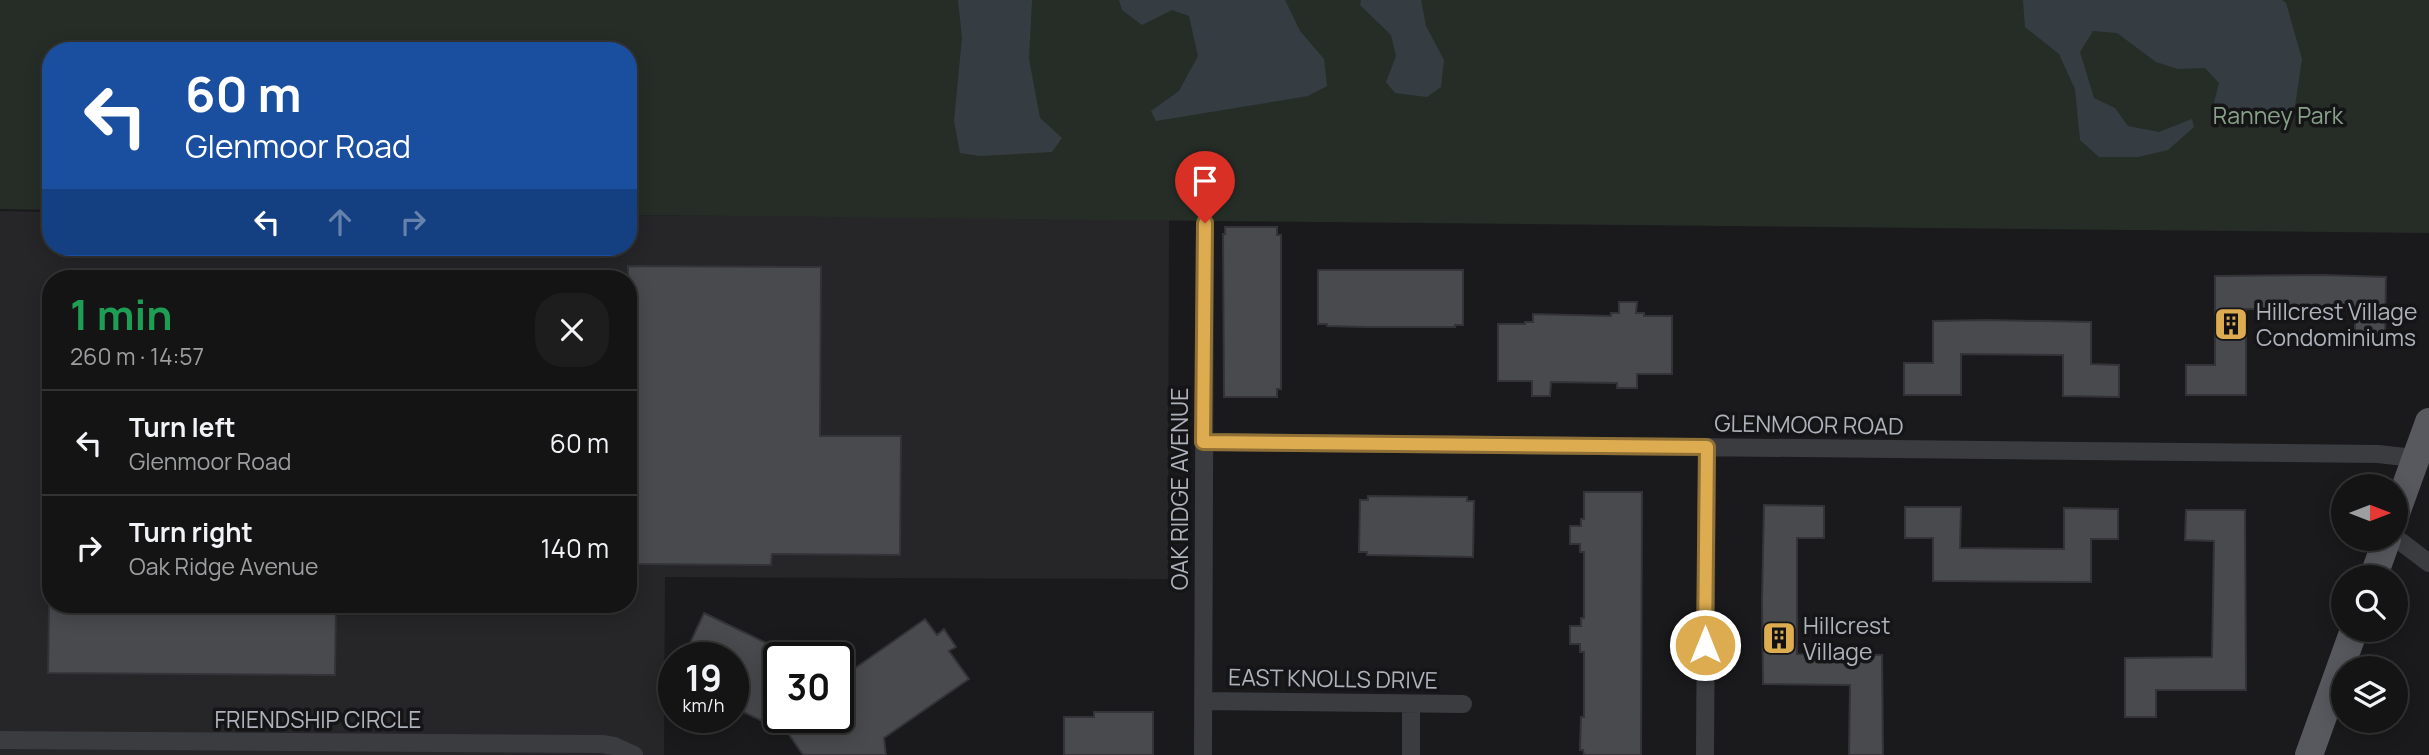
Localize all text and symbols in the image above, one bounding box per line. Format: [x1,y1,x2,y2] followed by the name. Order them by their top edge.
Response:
[185,60,302,127] text: 60 m
[70,70,161,161] icon: left
[2213,99,2344,131] park label: Ranney Park
[185,124,411,168] text: Glenmoor Road
[1175,151,1235,223] pin
[1186,162,1224,200] icon: arrive
[248,203,286,241] icon: left
[321,203,359,241] icon: ahead
[394,203,432,241] icon: right
[70,285,173,343] text: 1 min
[535,293,609,367] button: close
[2256,295,2417,353] place label: Hillcrest Village Condominiums
[2212,305,2250,343] building icon: Hillcrest Village Condominiums
[70,340,204,372] text: 260 m · 14:57
[1163,388,1195,590] street label: OAK RIDGE AVENUE
[1714,406,1904,442] street label: GLENMOOR ROAD
[129,409,236,445] text: Turn left
[70,424,108,462] icon: left
[550,425,609,461] text: 60 m
[129,445,291,477] text: Glenmoor Road
[2331,474,2408,551] north arrow
[2331,474,2408,733] map controls
[129,514,253,550] text: Turn right
[70,529,108,567] icon: right
[540,530,609,566] text: 140 m
[129,550,318,582] text: Oak Ridge Avenue
[2331,565,2408,642] button: search
[1668,608,1742,682] position arrow
[1803,609,1890,667] place label: Hillcrest Village
[1760,619,1798,657] building icon: Hillcrest Village
[763,642,854,733] speed limit sign: 30
[685,654,722,702] text: 19
[2331,656,2408,733] button: layers
[1228,660,1438,696] street label: EAST KNOLLS DRIVE
[683,693,724,717] text: km/h
[215,703,421,735] street label: FRIENDSHIP CIRCLE

